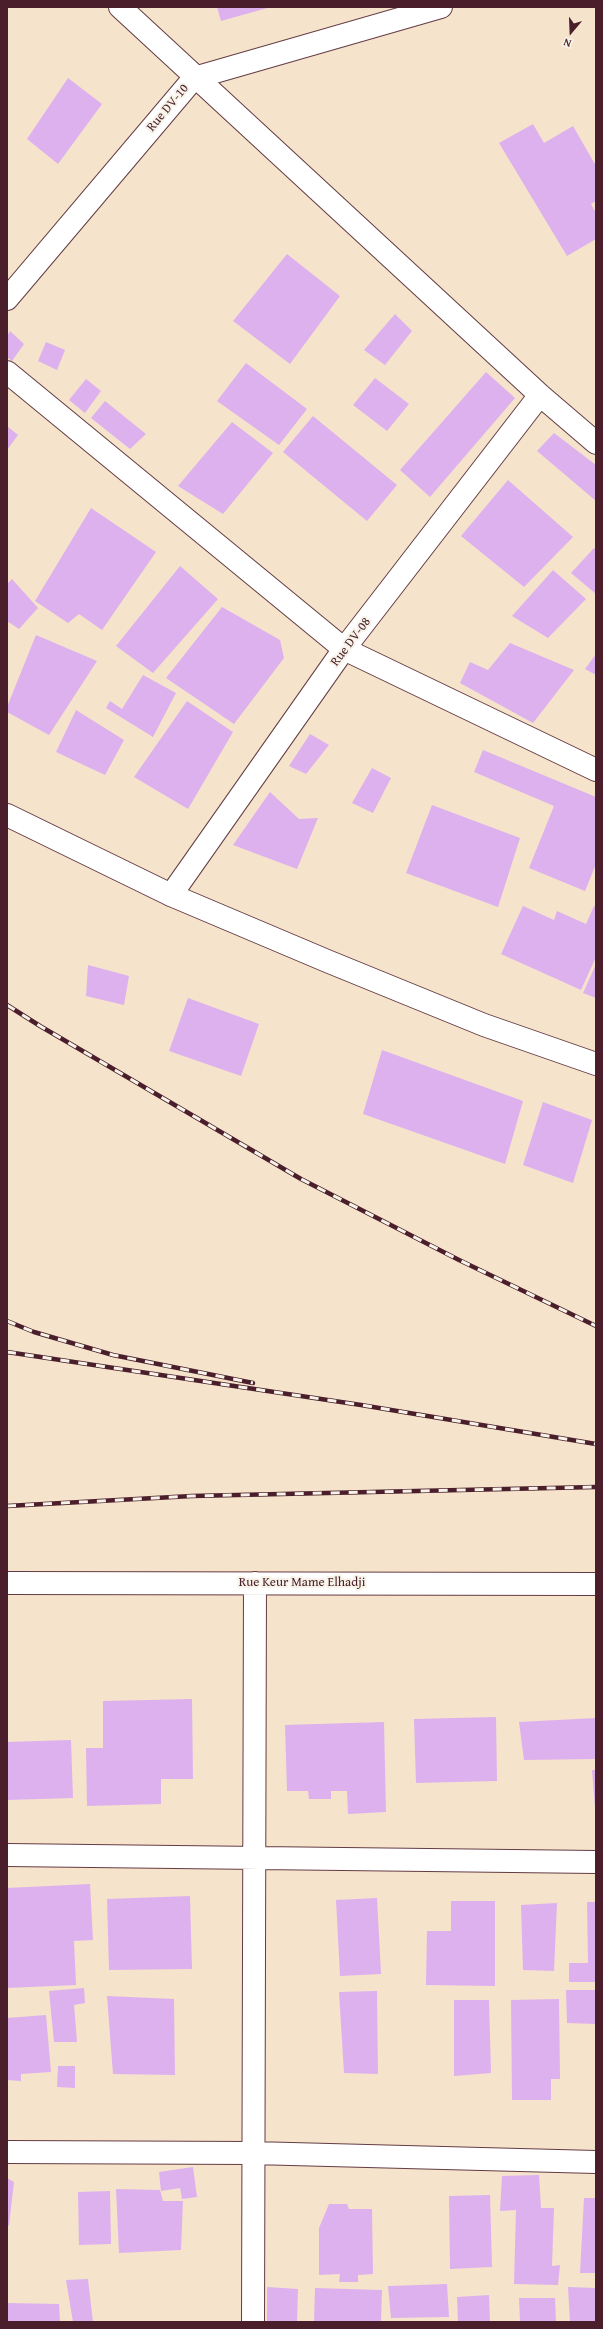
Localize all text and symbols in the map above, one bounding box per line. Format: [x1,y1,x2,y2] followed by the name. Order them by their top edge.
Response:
[551,12,591,52] north arrow
[561,35,573,52] text: N
[144,81,192,135] street label: Rue DV-10
[328,614,374,670] street label: Rue DV-08
[239,1575,365,1591] street label: Rue Keur Mame Elhadji

